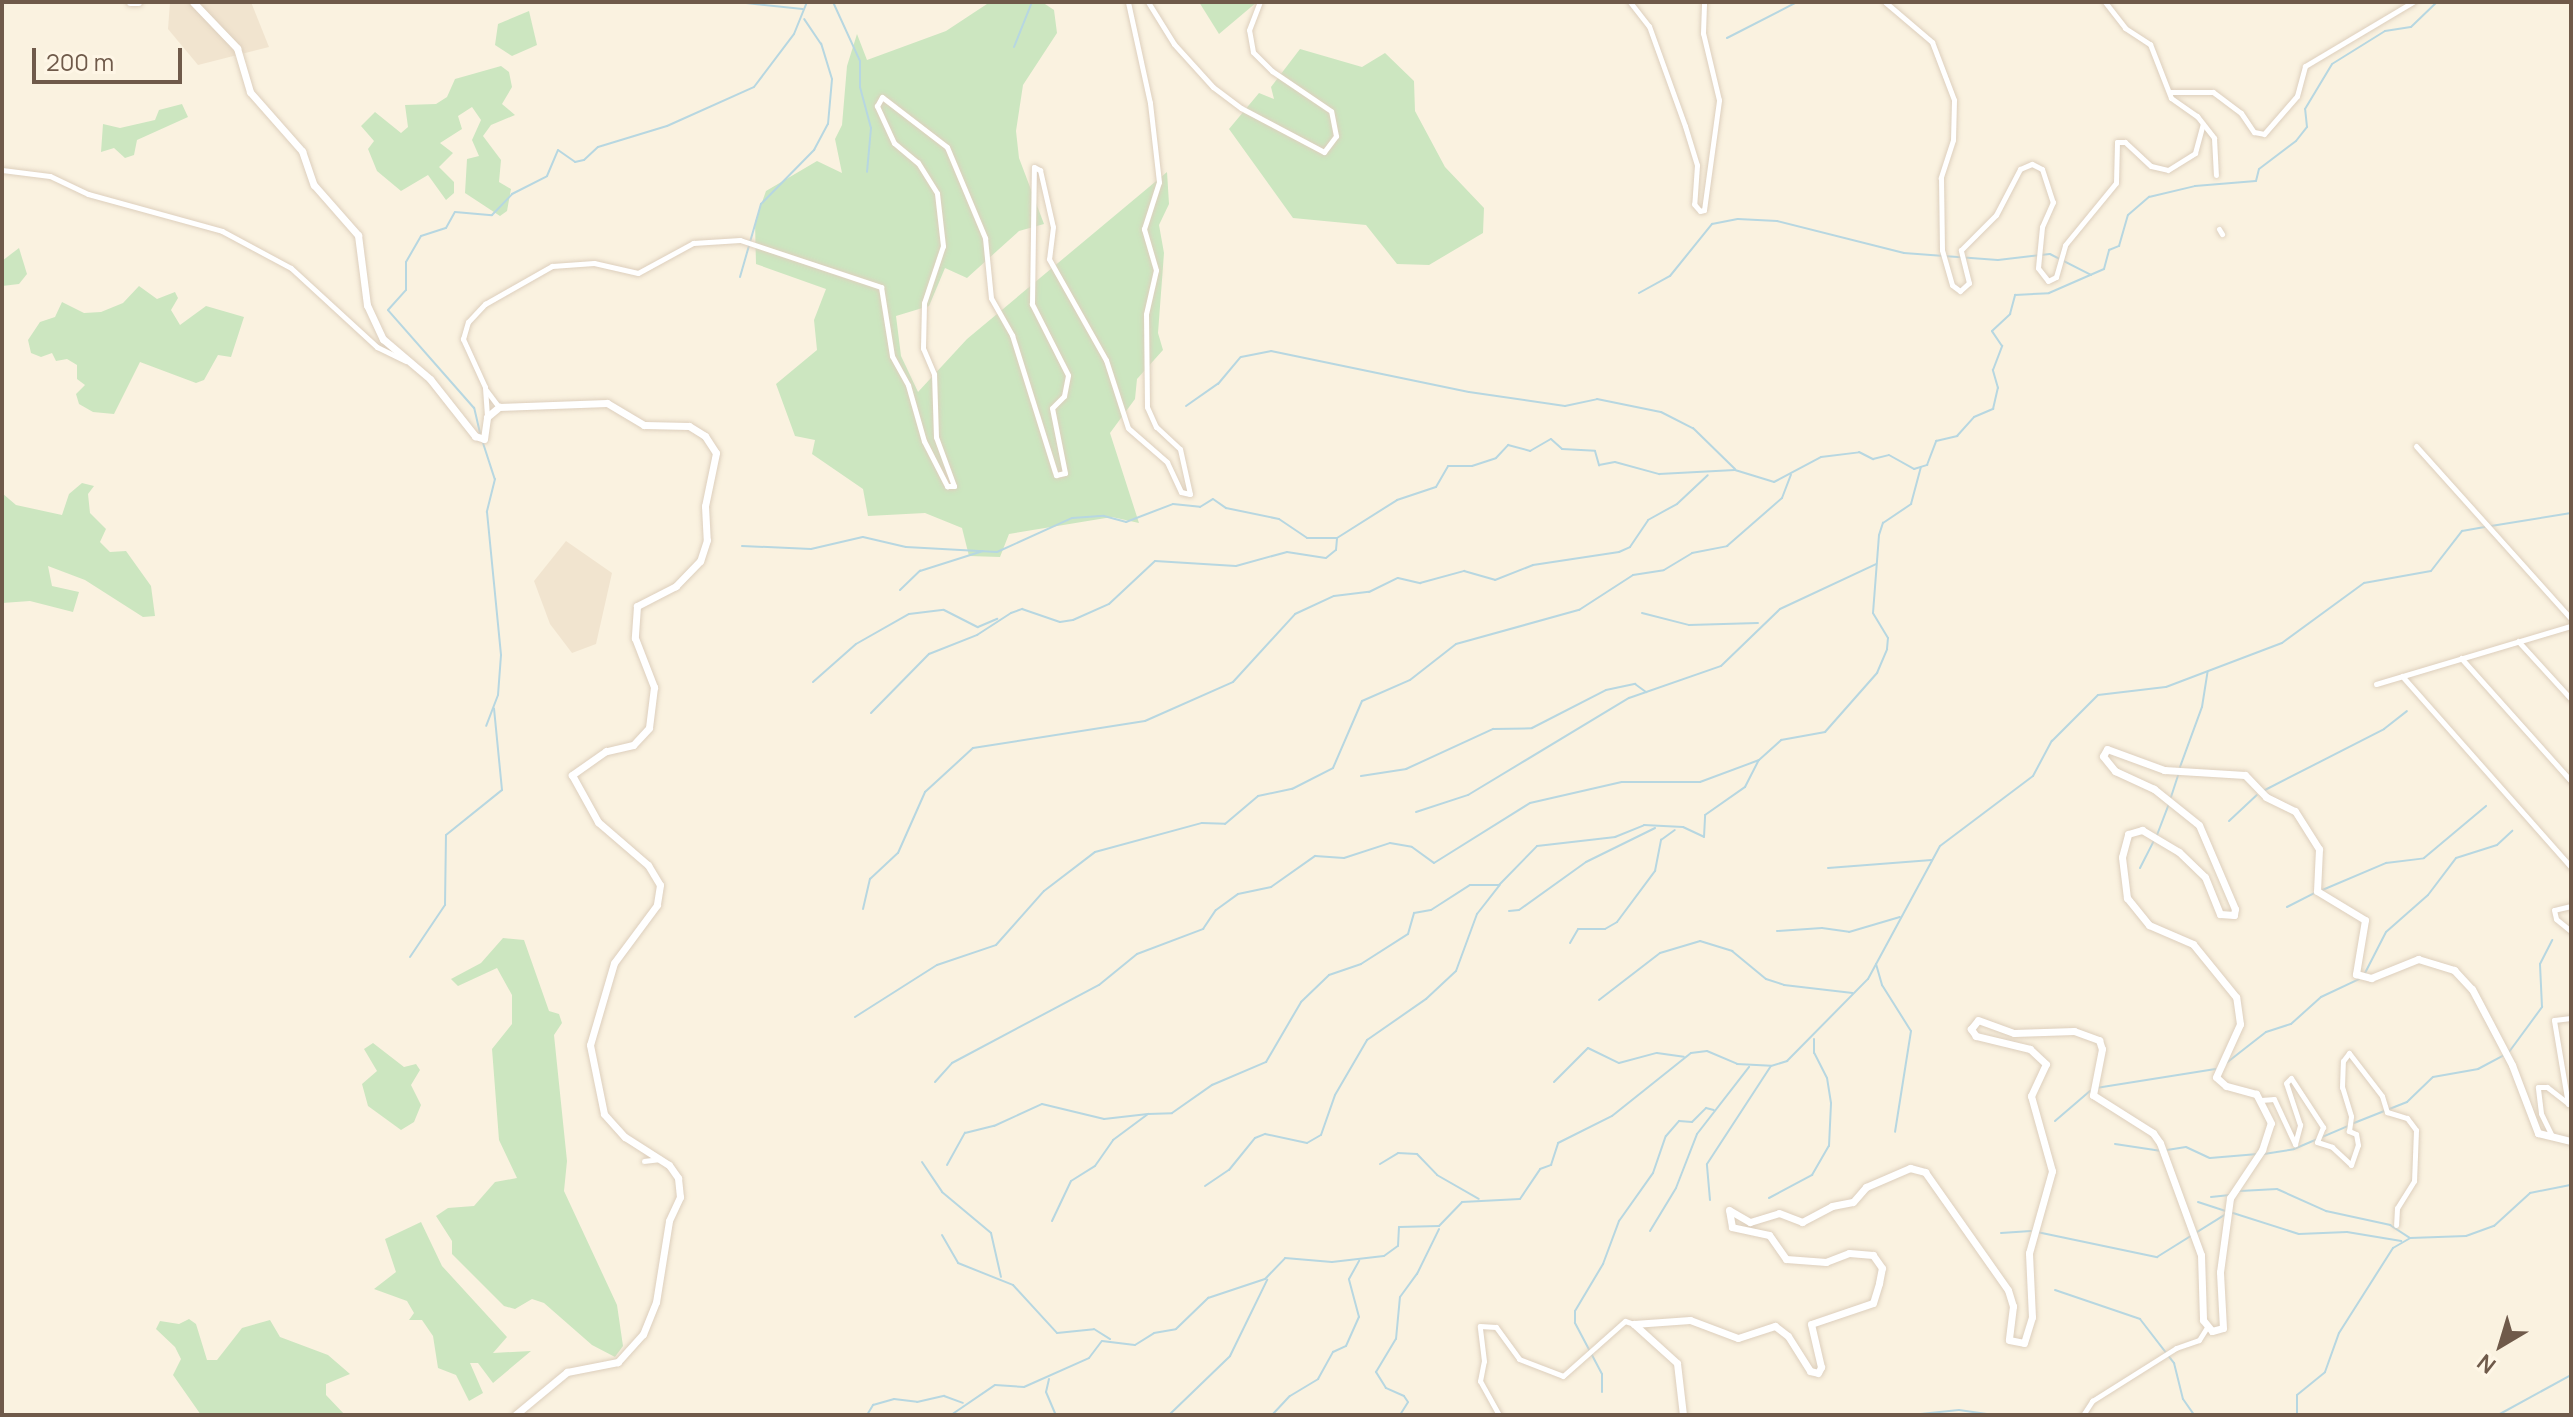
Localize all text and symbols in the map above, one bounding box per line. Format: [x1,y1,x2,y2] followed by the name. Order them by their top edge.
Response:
[36,32,186,82] scale bar
[46,45,114,78] text: 200 m
[2461,1305,2541,1385] north arrow
[2471,1347,2502,1381] text: N

